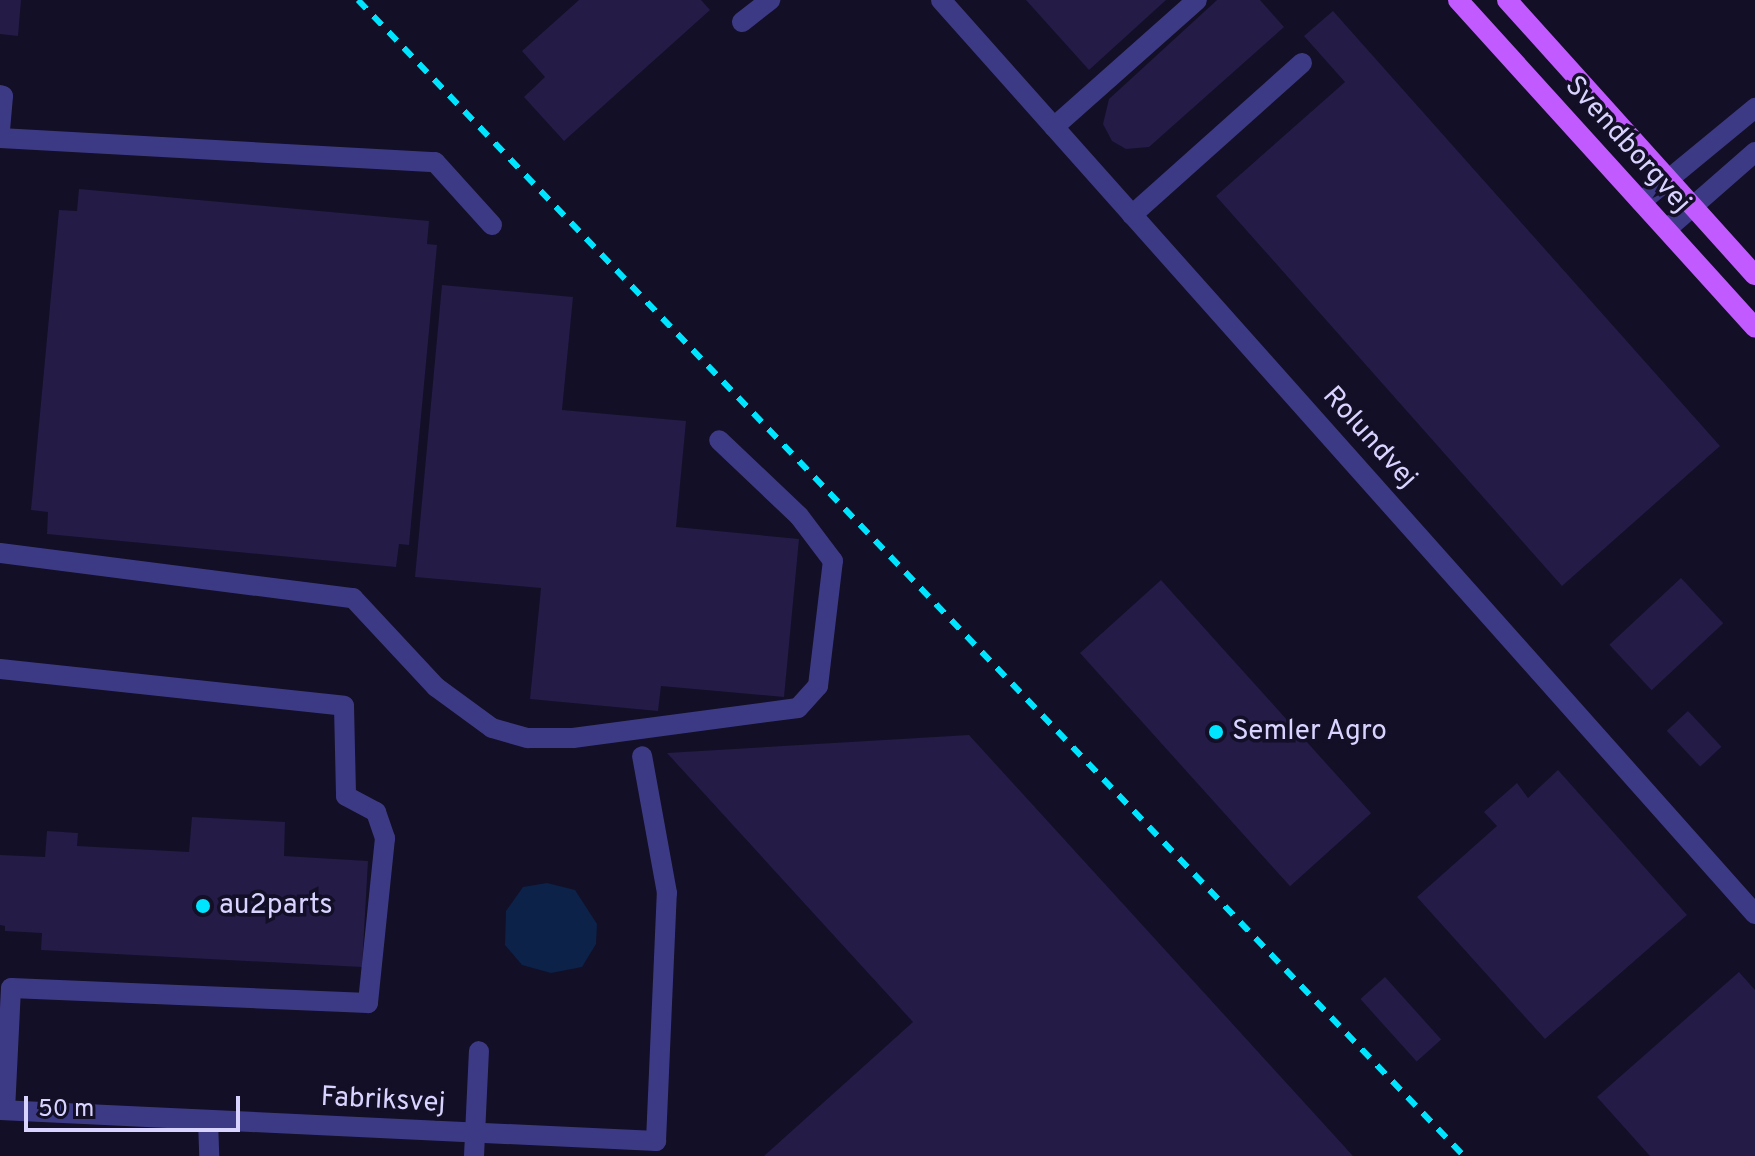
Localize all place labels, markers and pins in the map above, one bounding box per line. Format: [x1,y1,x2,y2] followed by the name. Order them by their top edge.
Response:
[1232,715,1388,749] place label: Semler Agro
[1207,723,1225,741] marker: Semler Agro
[219,889,333,923] place label: au2parts
[194,897,212,915] marker: au2parts

